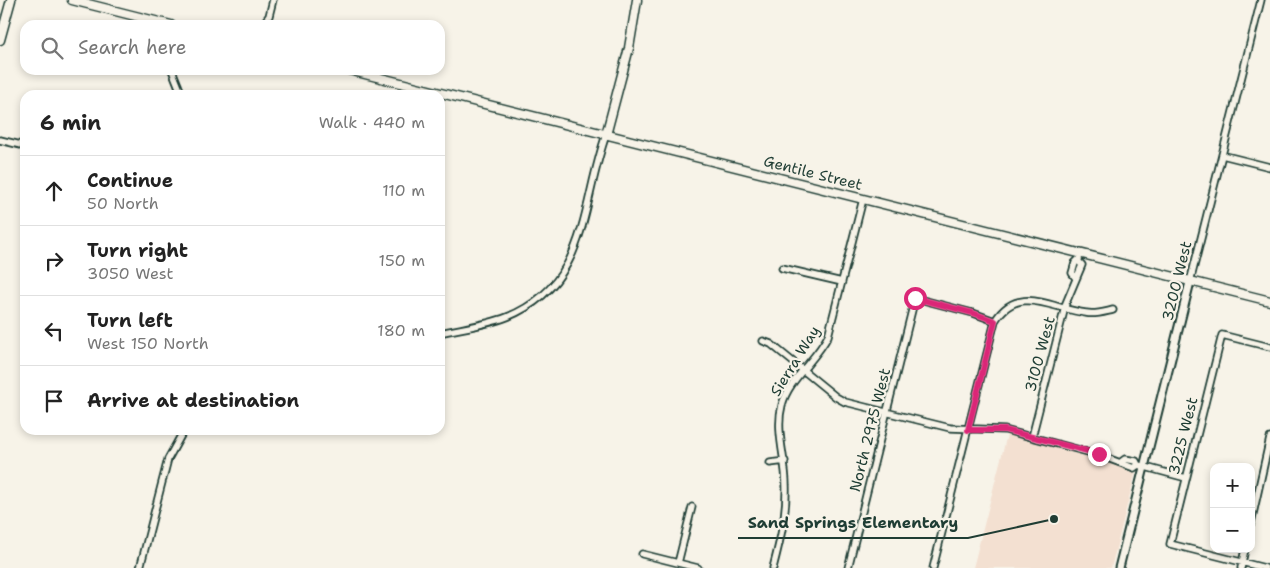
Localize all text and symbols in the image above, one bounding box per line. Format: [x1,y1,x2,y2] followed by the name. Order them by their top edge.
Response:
[20,20,445,75] search box
[38,34,66,62] icon: search
[78,35,187,60] text: Search here
[40,109,101,137] text: 6 min
[319,112,425,133] text: Walk · 440 m
[761,151,865,195] street label: Gentile Street
[87,168,173,193] text: Continue
[40,177,68,205] icon: ahead
[382,180,425,201] text: 110 m
[87,193,159,214] text: 50 North
[87,238,188,263] text: Turn right
[1157,239,1197,323] street label: 3200 West
[40,247,68,275] icon: right
[378,250,425,271] text: 150 m
[87,263,173,284] text: 3050 West
[904,287,927,310] route start
[87,308,173,333] text: Turn left
[1020,314,1060,394] street label: 3100 West
[40,317,68,345] icon: left
[377,320,425,341] text: 180 m
[766,322,824,400] street label: Sierra Way
[87,333,209,354] text: West 150 North
[845,366,895,494] street label: North 2975 West
[40,387,68,415] icon: arrive
[87,388,299,413] text: Arrive at destination
[1164,395,1202,477] street label: 3225 West
[1088,443,1111,466] route end
[1210,463,1255,553] map controls
[1210,463,1255,508] button: +
[738,507,968,538] callout: Sand Springs Elementary
[1210,508,1255,553] button: −
[748,512,958,533] text: Sand Springs Elementary

